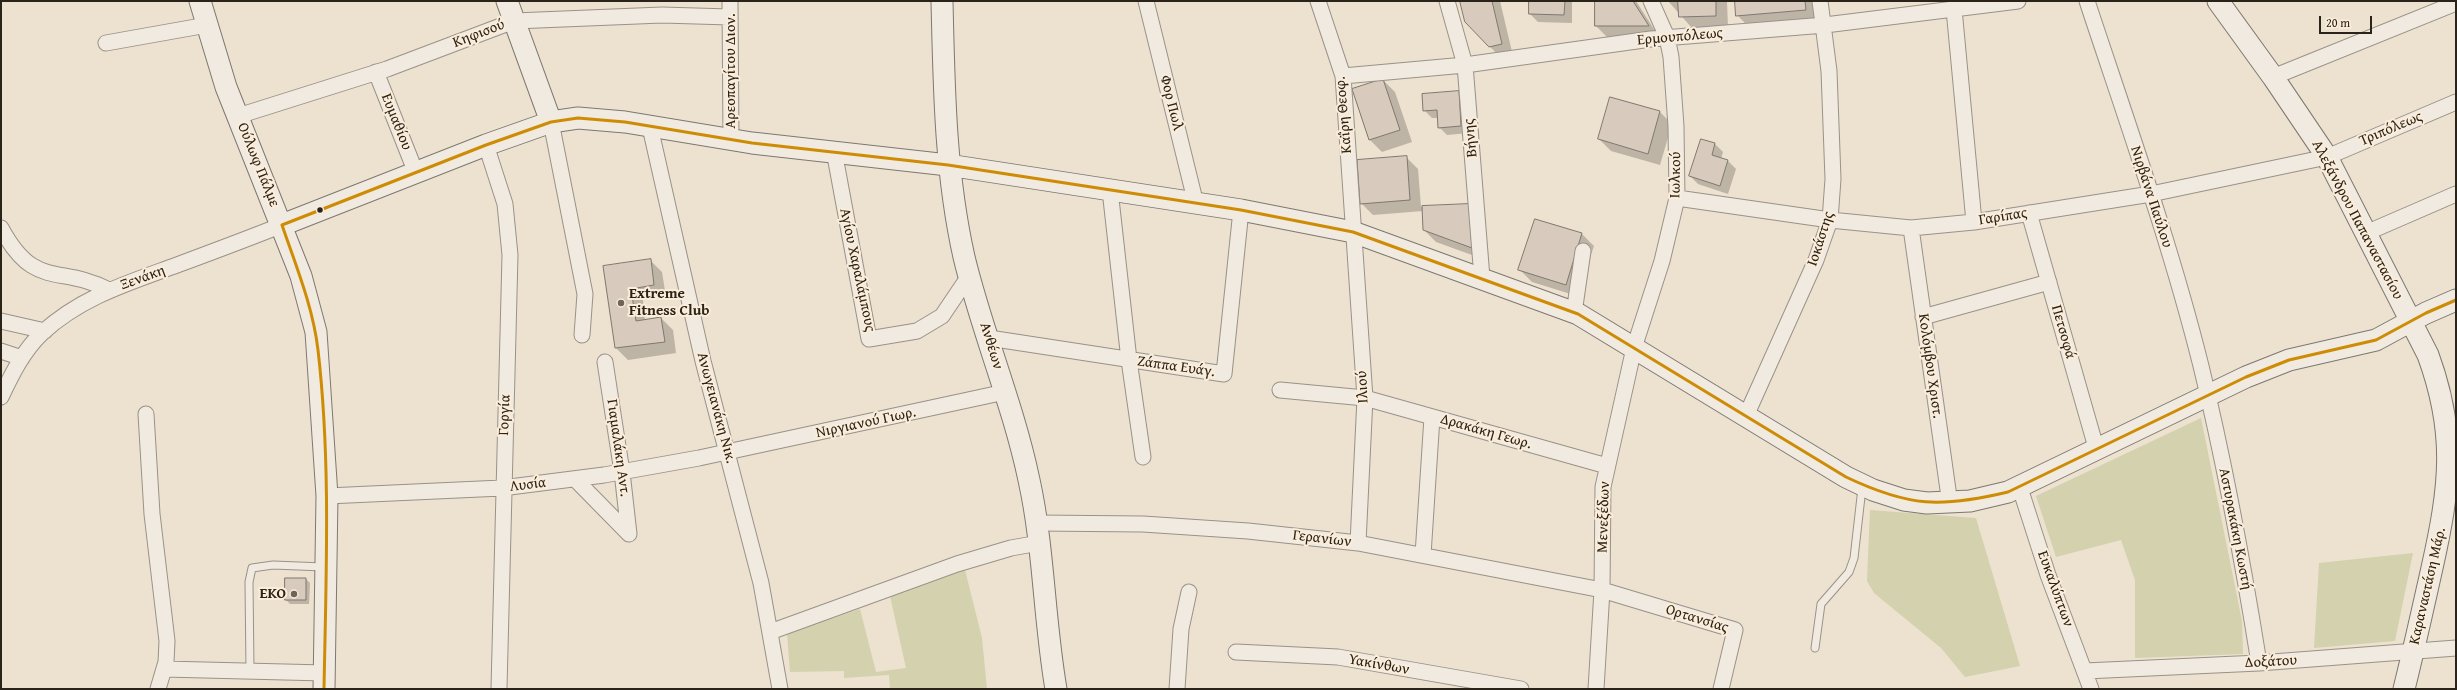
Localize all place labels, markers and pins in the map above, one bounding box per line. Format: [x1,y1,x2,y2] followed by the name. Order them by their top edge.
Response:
[315,205,325,215] unlabelled marker
[629,285,709,320] place label: Extreme Fitness Club
[616,298,626,308] marker: Extreme Fitness Club
[259,585,286,603] place label: EKO
[289,589,299,599] marker: EKO

